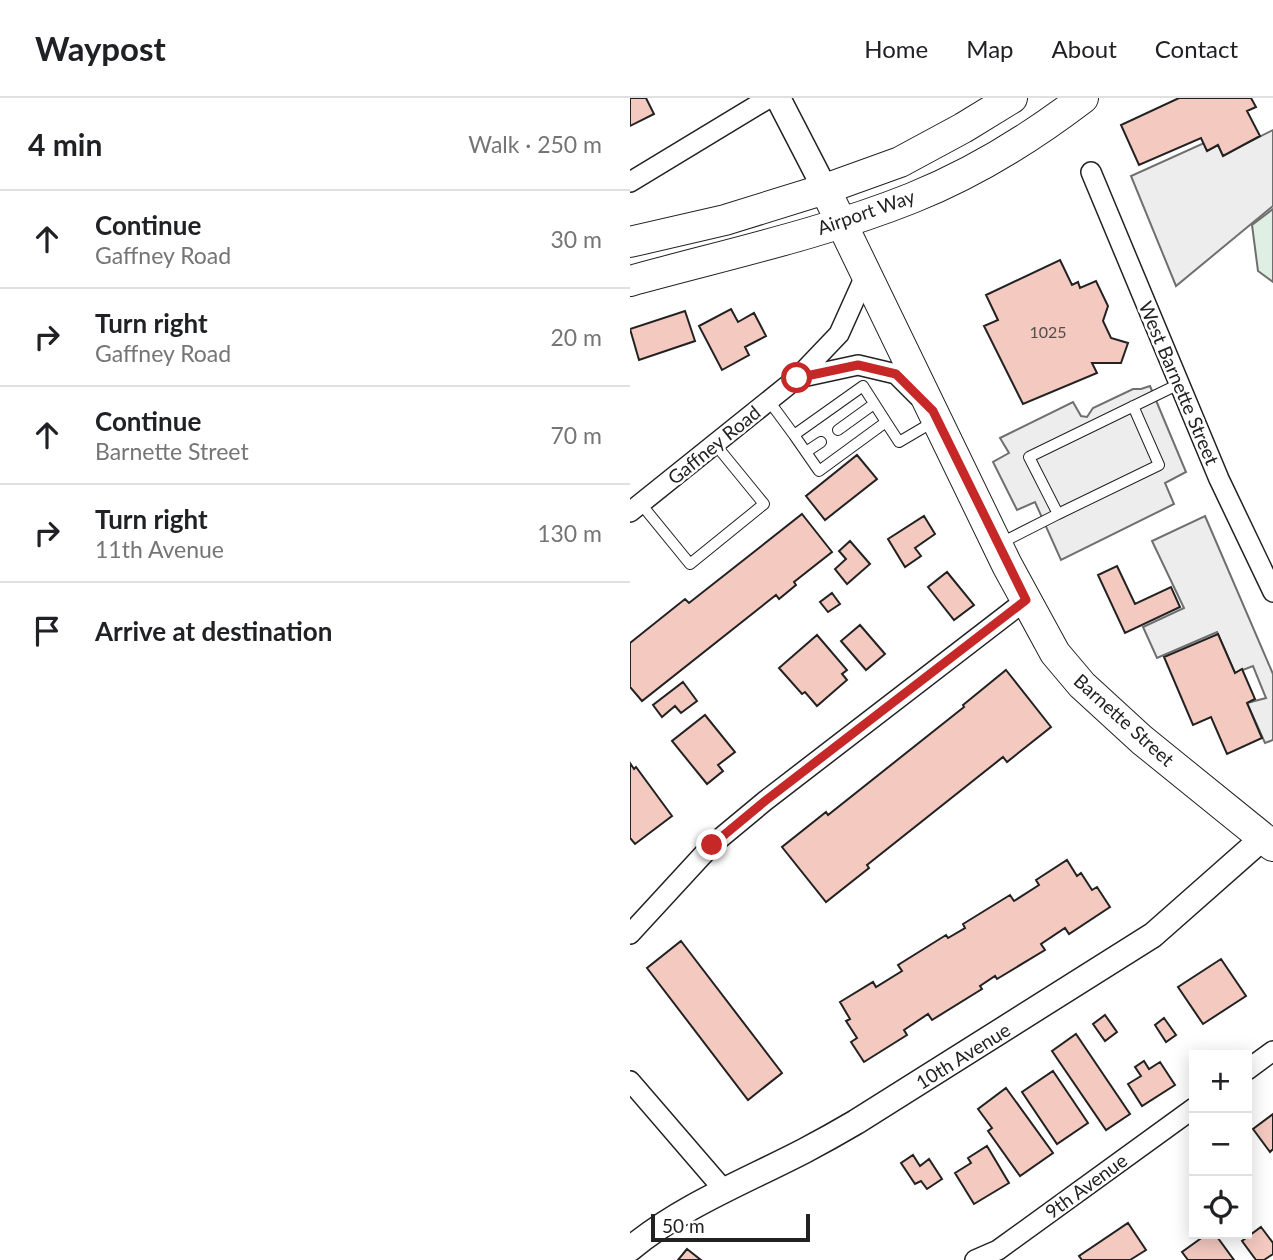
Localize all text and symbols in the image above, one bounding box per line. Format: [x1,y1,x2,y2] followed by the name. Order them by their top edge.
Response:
[35,28,166,68] text: Waypost
[864,34,928,63] text: Home
[966,34,1014,63] text: Map
[1052,34,1117,63] text: About
[1155,34,1238,63] text: Contact
[28,126,102,162] text: 4 min
[468,130,602,158] text: Walk · 250 m
[814,184,918,239] street label: Airport Way
[95,209,201,241] text: Continue
[28,220,66,258] icon: ahead
[551,225,602,253] text: 30 m
[95,241,231,269] text: Gaffney Road
[1135,298,1224,468] street label: West Barnette Street
[95,307,208,339] text: Turn right
[28,318,66,356] icon: right
[1029,322,1067,341] house number: 1025
[551,323,602,351] text: 20 m
[95,339,231,367] text: Gaffney Road
[781,362,812,393] route start
[663,400,765,489] street label: Gaffney Road
[95,405,201,437] text: Continue
[28,416,66,454] icon: ahead
[551,421,602,449] text: 70 m
[95,437,249,465] text: Barnette Street
[95,503,208,535] text: Turn right
[28,514,66,552] icon: right
[537,519,602,547] text: 130 m
[95,535,224,563] text: 11th Avenue
[28,612,66,650] icon: arrive
[95,615,332,647] text: Arrive at destination
[1069,669,1179,771] street label: Barnette Street
[696,829,727,860] route end
[911,1018,1014,1094] street label: 10th Avenue
[1189,1050,1252,1239] map controls
[1189,1050,1252,1113] button: +
[1189,1113,1252,1176] button: −
[1040,1148,1131,1223] street label: 9th Avenue
[1189,1176,1252,1239] button: locate
[651,1211,810,1243] scale bar
[662,1214,705,1237] text: 50 m

